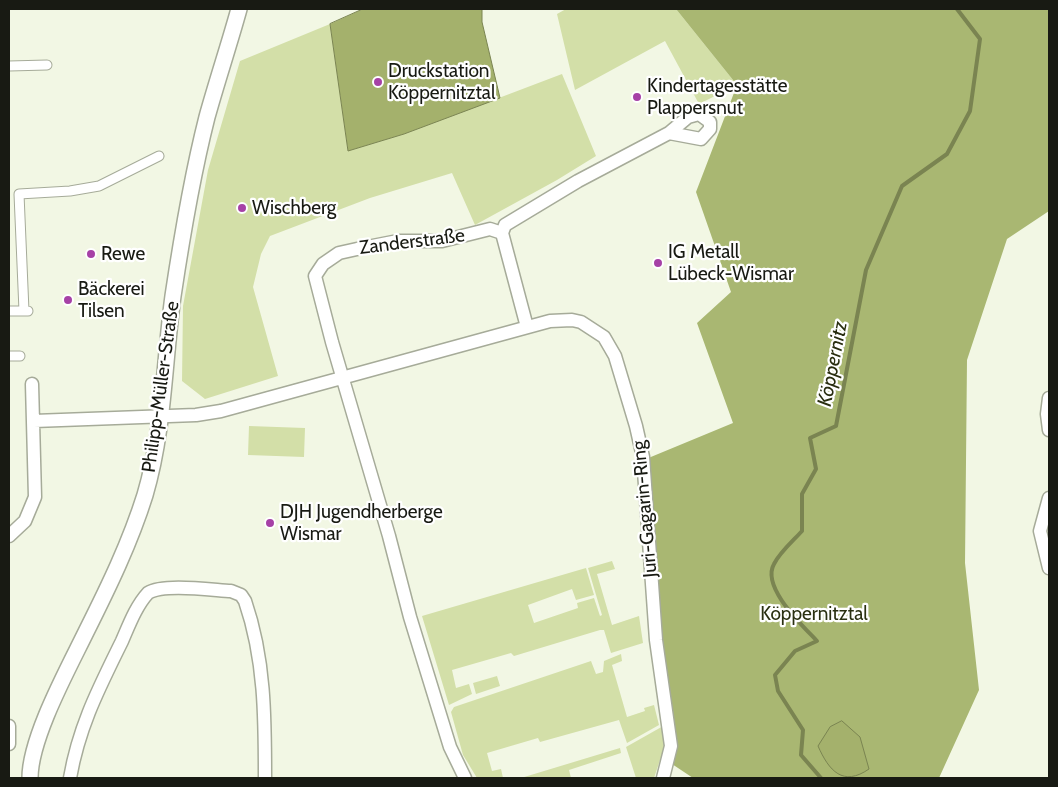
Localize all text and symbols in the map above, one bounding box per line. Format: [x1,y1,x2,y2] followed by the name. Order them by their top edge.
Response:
[388,60,495,104] place label: Druckstation Köppernitztal
[647,75,787,119] place label: Kindertagesstätte Plappersnut
[372,76,384,88] marker: Druckstation Köppernitztal
[631,91,643,103] marker: Kindertagesstätte Plappersnut
[252,197,336,219] place label: Wischberg
[236,202,248,214] marker: Wischberg
[358,224,466,260] street label: Zanderstraße
[668,241,794,285] place label: IG Metall Lübeck-Wismar
[101,243,145,265] place label: Rewe
[85,248,97,260] marker: Rewe
[652,257,664,269] marker: IG Metall Lübeck-Wismar
[78,278,144,322] place label: Bäckerei Tilsen
[62,294,74,306] marker: Bäckerei Tilsen
[138,300,184,474] street label: Philipp-Müller-Straße
[813,320,853,408] water label: Köppernitz
[628,440,662,578] street label: Juri-Gagarin-Ring
[280,501,443,545] place label: DJH Jugendherberge Wismar
[264,517,276,529] marker: DJH Jugendherberge Wismar
[760,603,868,625] park label: Köppernitztal

